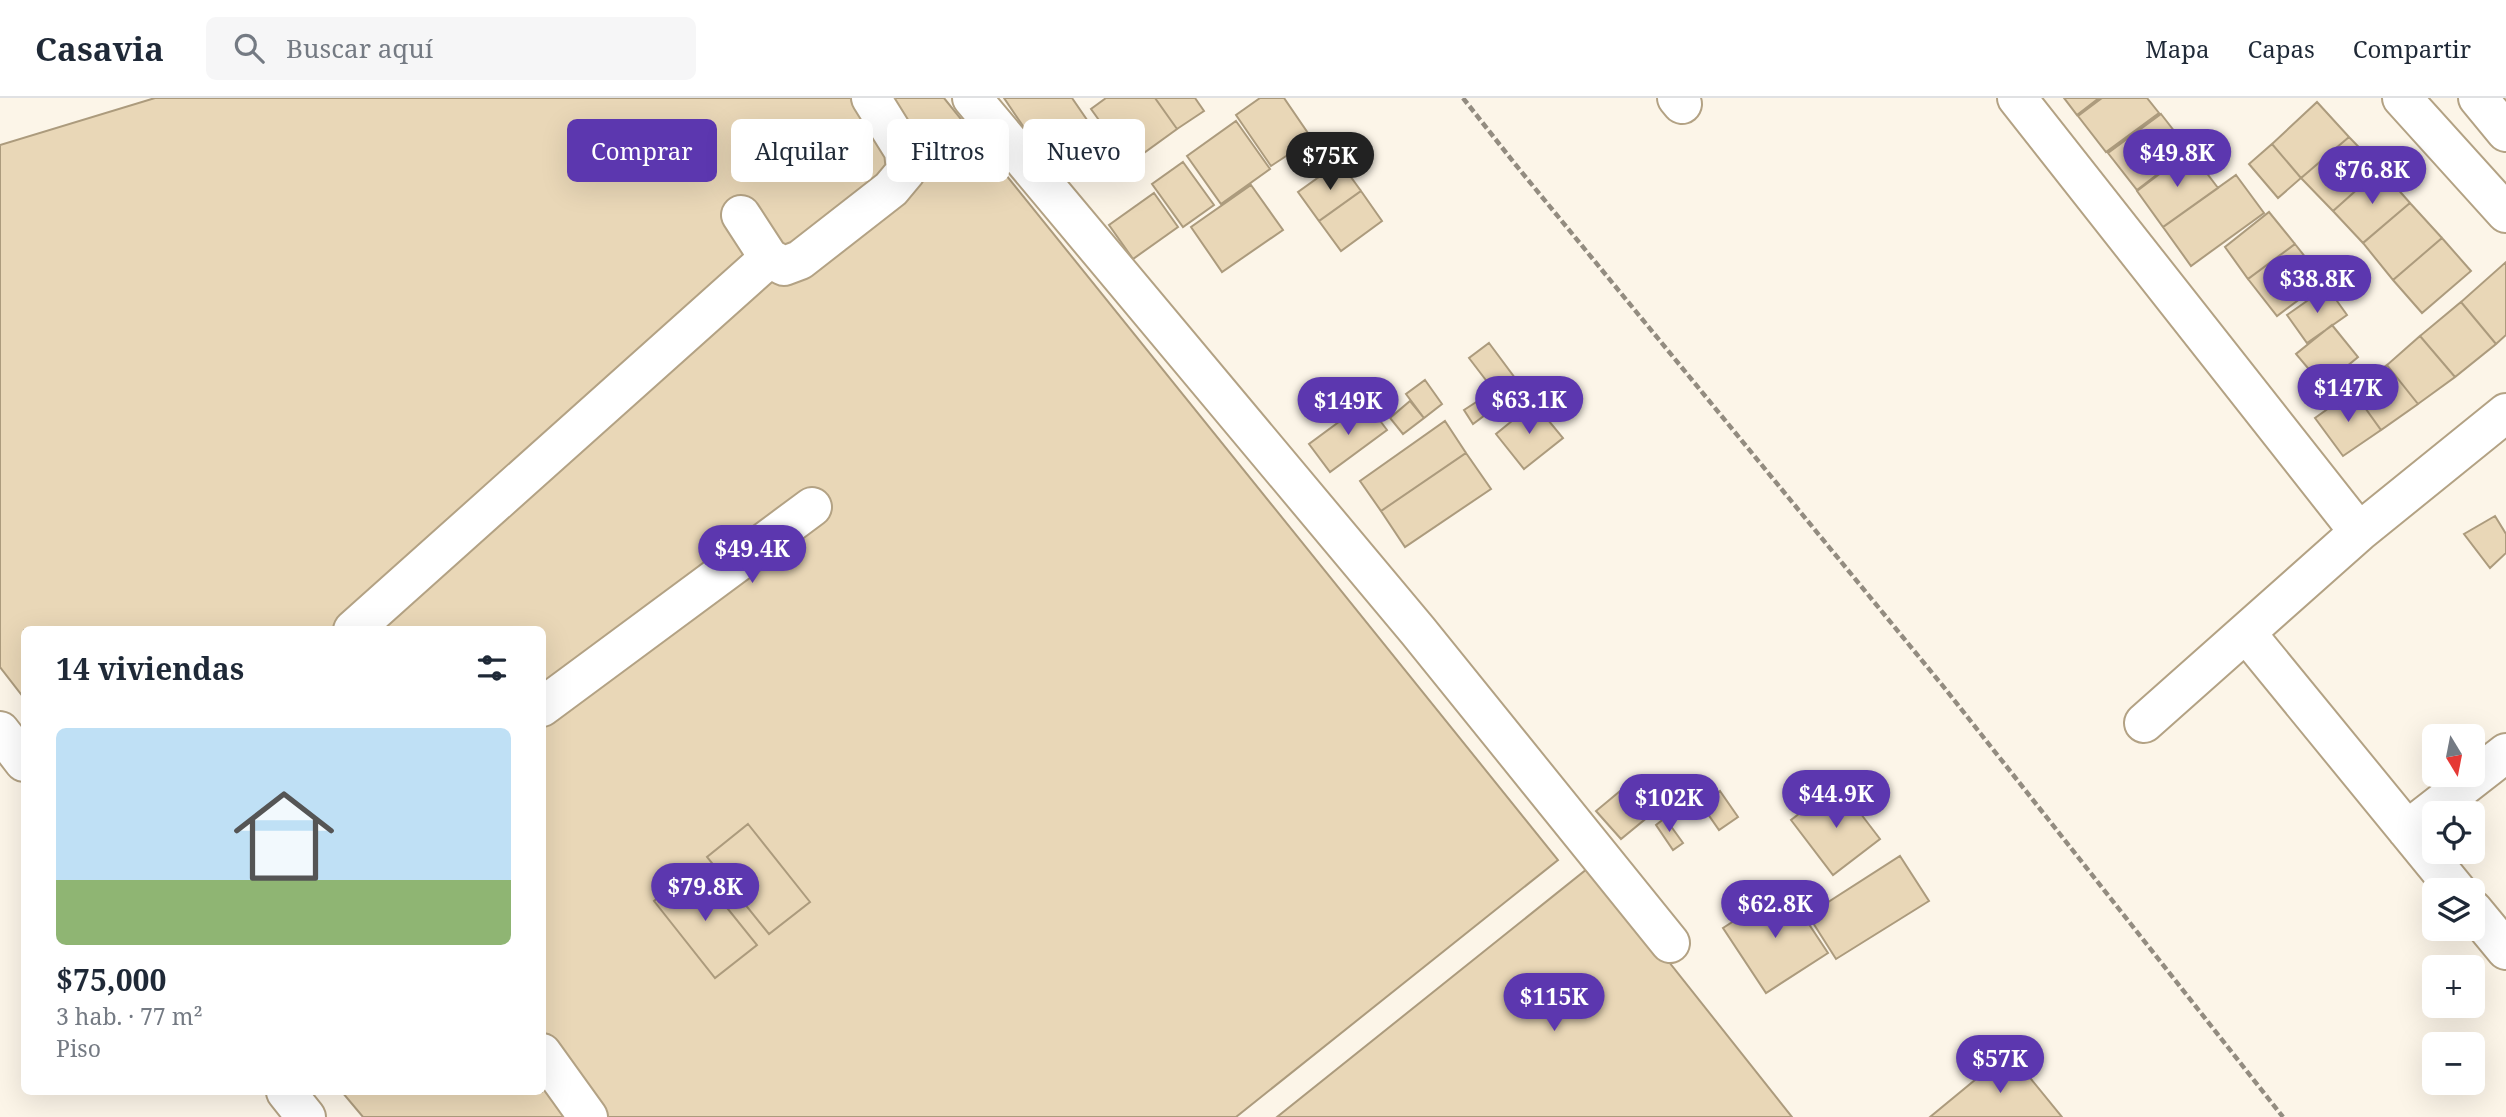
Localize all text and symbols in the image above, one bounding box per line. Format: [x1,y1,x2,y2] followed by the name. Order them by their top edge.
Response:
[206,17,696,80] search box
[35,26,164,71] text: Casavia
[230,29,268,67] icon: search
[286,30,433,66] text: Buscar aquí
[2145,32,2209,65] text: Mapa
[2247,32,2315,65] text: Capas
[2353,32,2471,65] text: Compartir
[567,119,717,182] chip: Comprar
[731,119,873,182] chip: Alquilar
[887,119,1009,182] chip: Filtros
[1023,119,1145,182] chip: Nuevo
[2120,130,2234,189] pin: $49.8K
[1289,132,1371,192] pin: $75K
[2139,136,2215,168] text: $49.8K
[1302,139,1358,171] text: $75K
[2315,146,2429,206] pin: $76.8K
[2334,153,2410,185] text: $76.8K
[2260,256,2374,315] pin: $38.8K
[2279,262,2355,294] text: $38.8K
[2299,364,2397,424] pin: $147K
[2314,371,2382,403] text: $147K
[1472,376,1586,436] pin: $63.1K
[1299,378,1397,437] pin: $149K
[1491,383,1567,415] text: $63.1K
[1314,384,1382,416] text: $149K
[695,526,809,585] pin: $49.4K
[714,532,790,564] text: $49.4K
[56,648,244,689] text: 14 viviendas
[473,649,511,687] icon: filters
[2422,724,2485,788] north arrow
[2422,724,2485,1095] map controls
[1779,770,1893,830] pin: $44.9K
[221,773,347,899] icon: home
[1620,774,1718,834] pin: $102K
[1798,777,1874,809] text: $44.9K
[1635,781,1703,813] text: $102K
[2422,801,2485,864] button: locate
[648,864,762,923] pin: $79.8K
[667,870,743,902] text: $79.8K
[2422,878,2485,941] button: layers
[1718,880,1832,940] pin: $62.8K
[1737,887,1813,919] text: $62.8K
[2422,955,2485,1018] button: +
[56,959,167,1000] text: $75,000
[1505,974,1603,1033] pin: $115K
[1520,980,1588,1012] text: $115K
[56,1000,203,1032] text: 3 hab. · 77 m²
[56,1032,101,1064] text: Piso
[2422,1032,2485,1095] button: −
[1959,1035,2041,1095] pin: $57K
[1972,1042,2028,1074] text: $57K

